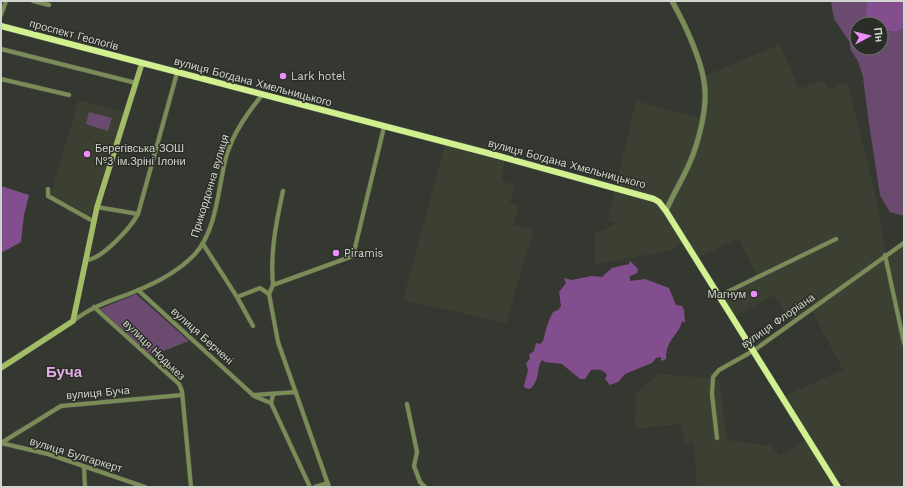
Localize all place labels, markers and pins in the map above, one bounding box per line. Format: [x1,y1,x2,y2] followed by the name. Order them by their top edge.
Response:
[291,70,346,83] place label: Lark hotel
[278,71,288,81] marker: Lark hotel
[95,142,186,168] place label: Берегівська ЗОШ №3 ім.Зріні Ілони
[82,149,92,159] marker: Берегівська ЗОШ №3 ім.Зріні Ілони
[344,247,384,260] place label: Piramis
[331,248,341,258] marker: Piramis
[708,288,746,301] place label: Магнум
[749,289,759,299] marker: Магнум

